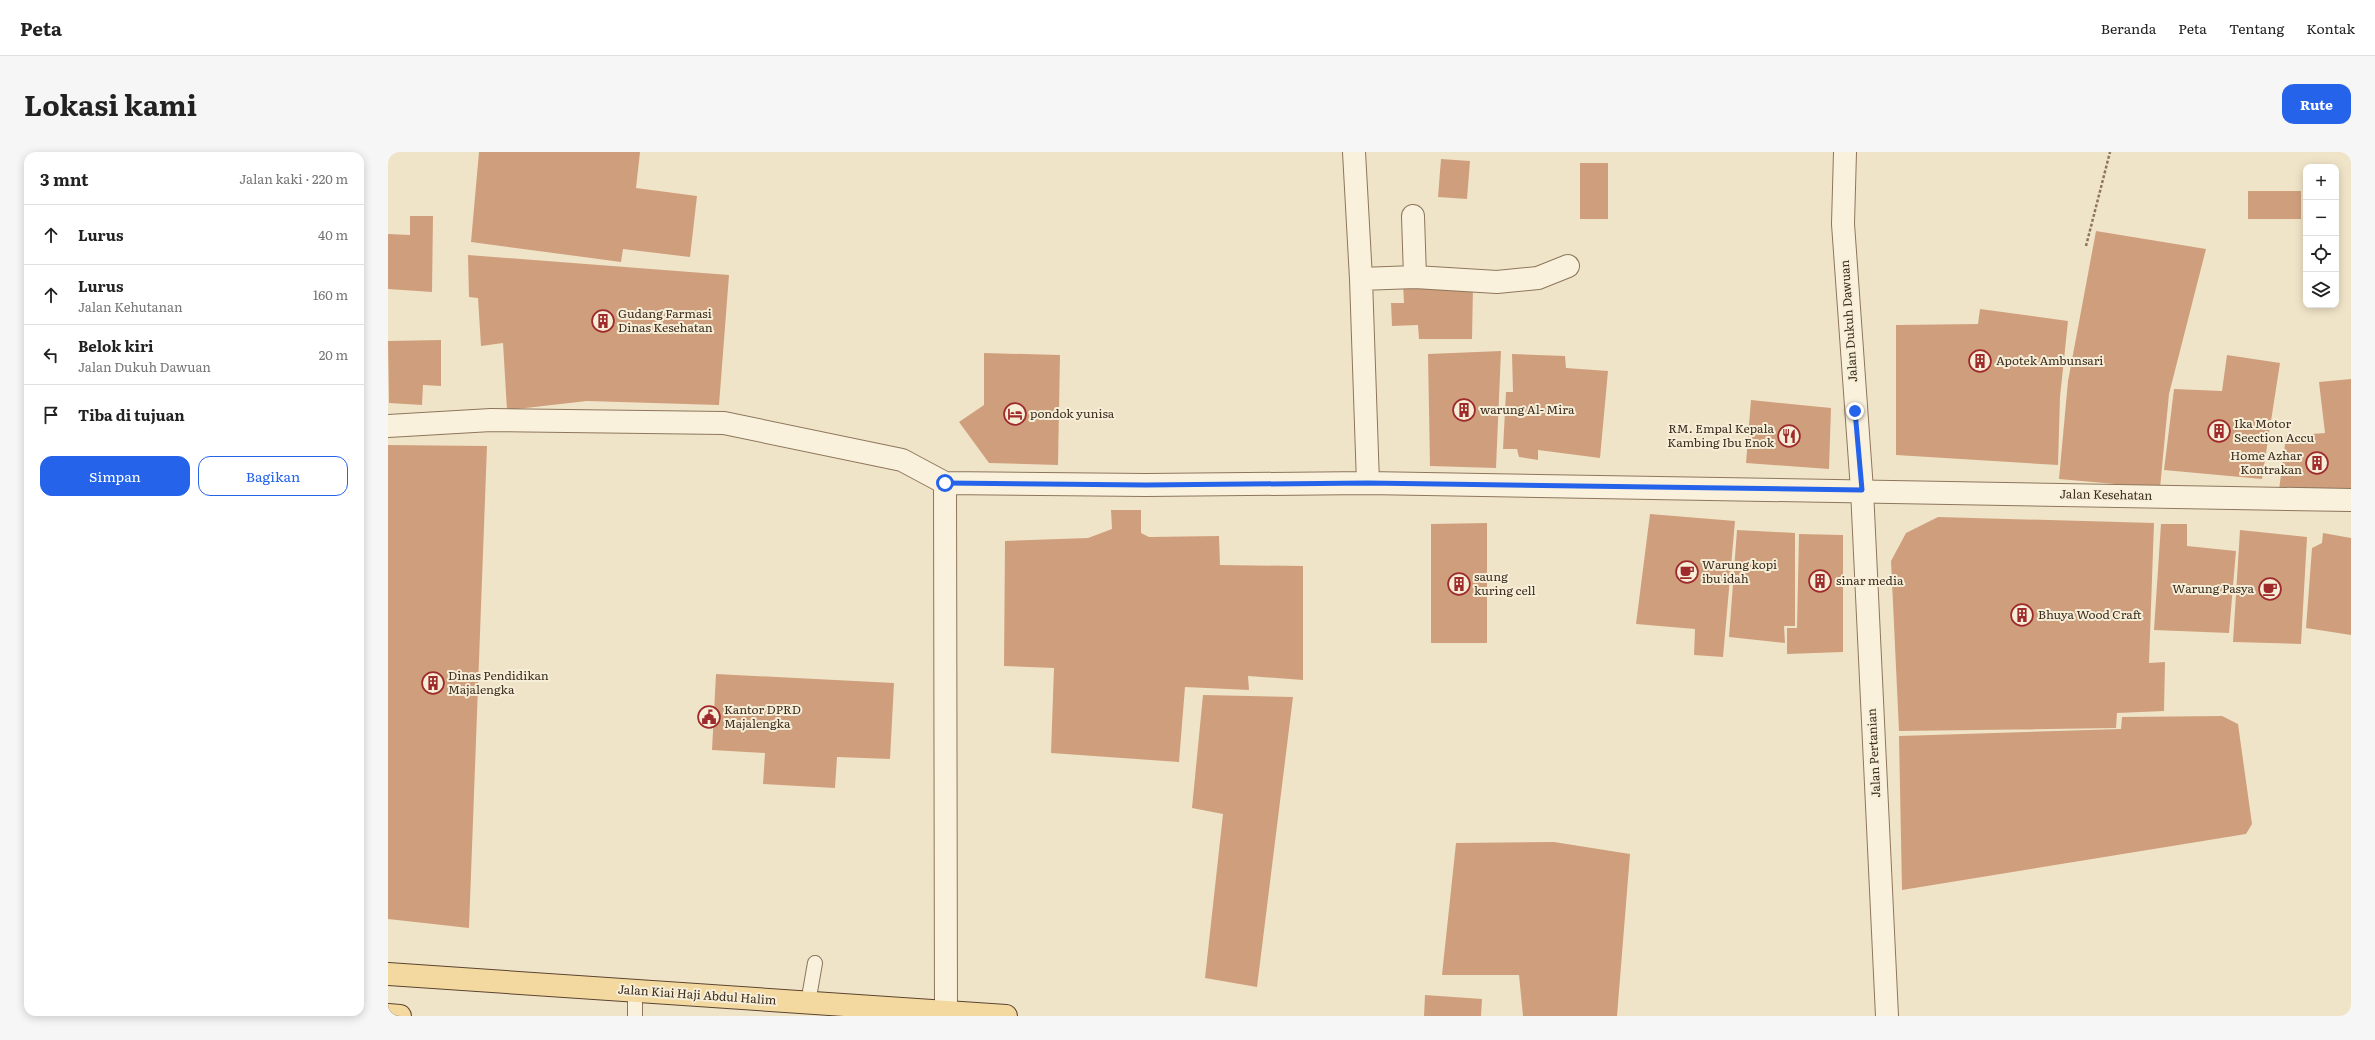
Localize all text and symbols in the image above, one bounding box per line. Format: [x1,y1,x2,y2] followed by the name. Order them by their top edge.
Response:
[20,14,62,42] text: Peta
[2101,18,2156,38] text: Beranda
[2178,18,2207,38] text: Peta
[2229,18,2284,38] text: Tentang
[2306,18,2355,38] text: Kontak
[24,83,197,125] text: Lokasi kami
[2282,84,2351,124] button: Rute
[2303,164,2339,308] map controls
[2303,164,2339,200] button: +
[40,166,89,191] text: 3 mnt
[239,169,348,188] text: Jalan kaki · 220 m
[2303,200,2339,236] button: −
[78,223,123,246] text: Lurus
[40,224,62,246] icon: ahead
[318,225,348,244] text: 40 m
[2303,236,2339,272] button: locate
[1835,259,1861,383] street label: Jalan Dukuh Dawuan
[2303,272,2339,308] button: layers
[78,274,123,297] text: Lurus
[40,284,62,306] icon: ahead
[313,285,348,304] text: 160 m
[78,297,183,316] text: Jalan Kehutanan
[618,304,713,336] place label: Gudang Farmasi Dinas Kesehatan
[590,308,616,334] building icon: Gudang Farmasi Dinas Kesehatan
[78,334,154,357] text: Belok kiri
[40,344,62,366] icon: left
[319,345,348,364] text: 20 m
[1967,348,1993,374] building icon: Apotek Ambunsari
[1996,351,2103,369] place label: Apotek Ambunsari
[78,357,211,376] text: Jalan Dukuh Dawuan
[1451,397,1477,423] building icon: warung Al- Mira
[1480,400,1575,418] place label: warung Al- Mira
[1002,401,1028,427] hotel icon: pondok yunisa
[1846,402,1864,420] route end
[78,403,185,426] text: Tiba di tujuan
[40,404,62,426] icon: arrive
[1030,404,1115,422] place label: pondok yunisa
[2234,414,2314,446] place label: Ika Motor Seection Accu
[2206,418,2232,444] building icon: Ika Motor Seection Accu
[1667,419,1775,451] place label: RM. Empal Kepala Kambing Ibu Enok
[1776,423,1802,449] restaurant icon: RM. Empal Kepala Kambing Ibu Enok
[2230,446,2302,478] place label: Home Azhar Kontrakan
[2304,450,2330,476] building icon: Home Azhar Kontrakan
[40,456,190,496] button: Simpan
[198,456,348,496] button: Bagikan
[936,474,954,492] route start
[2059,484,2153,504] street label: Jalan Kesehatan
[1702,555,1777,587] place label: Warung kopi ibu idah
[1674,559,1700,585] cafe icon: Warung kopi ibu idah
[1474,567,1536,599] place label: saung kuring cell
[1807,568,1833,594] building icon: sinar media
[1446,571,1472,597] building icon: saung kuring cell
[1836,571,1904,589] place label: sinar media
[2257,576,2283,602] cafe icon: Warung Pasya
[2172,579,2255,597] place label: Warung Pasya
[2009,602,2035,628] building icon: Bhuya Wood Craft
[2038,605,2142,623] place label: Bhuya Wood Craft
[448,666,549,698] place label: Dinas Pendidikan Majalengka
[420,670,446,696] building icon: Dinas Pendidikan Majalengka
[724,700,801,732] place label: Kantor DPRD Majalengka
[696,704,722,730] public building icon: Kantor DPRD Majalengka
[1862,708,1884,798] street label: Jalan Pertanian
[617,979,777,1009] street label: Jalan Kiai Haji Abdul Halim

